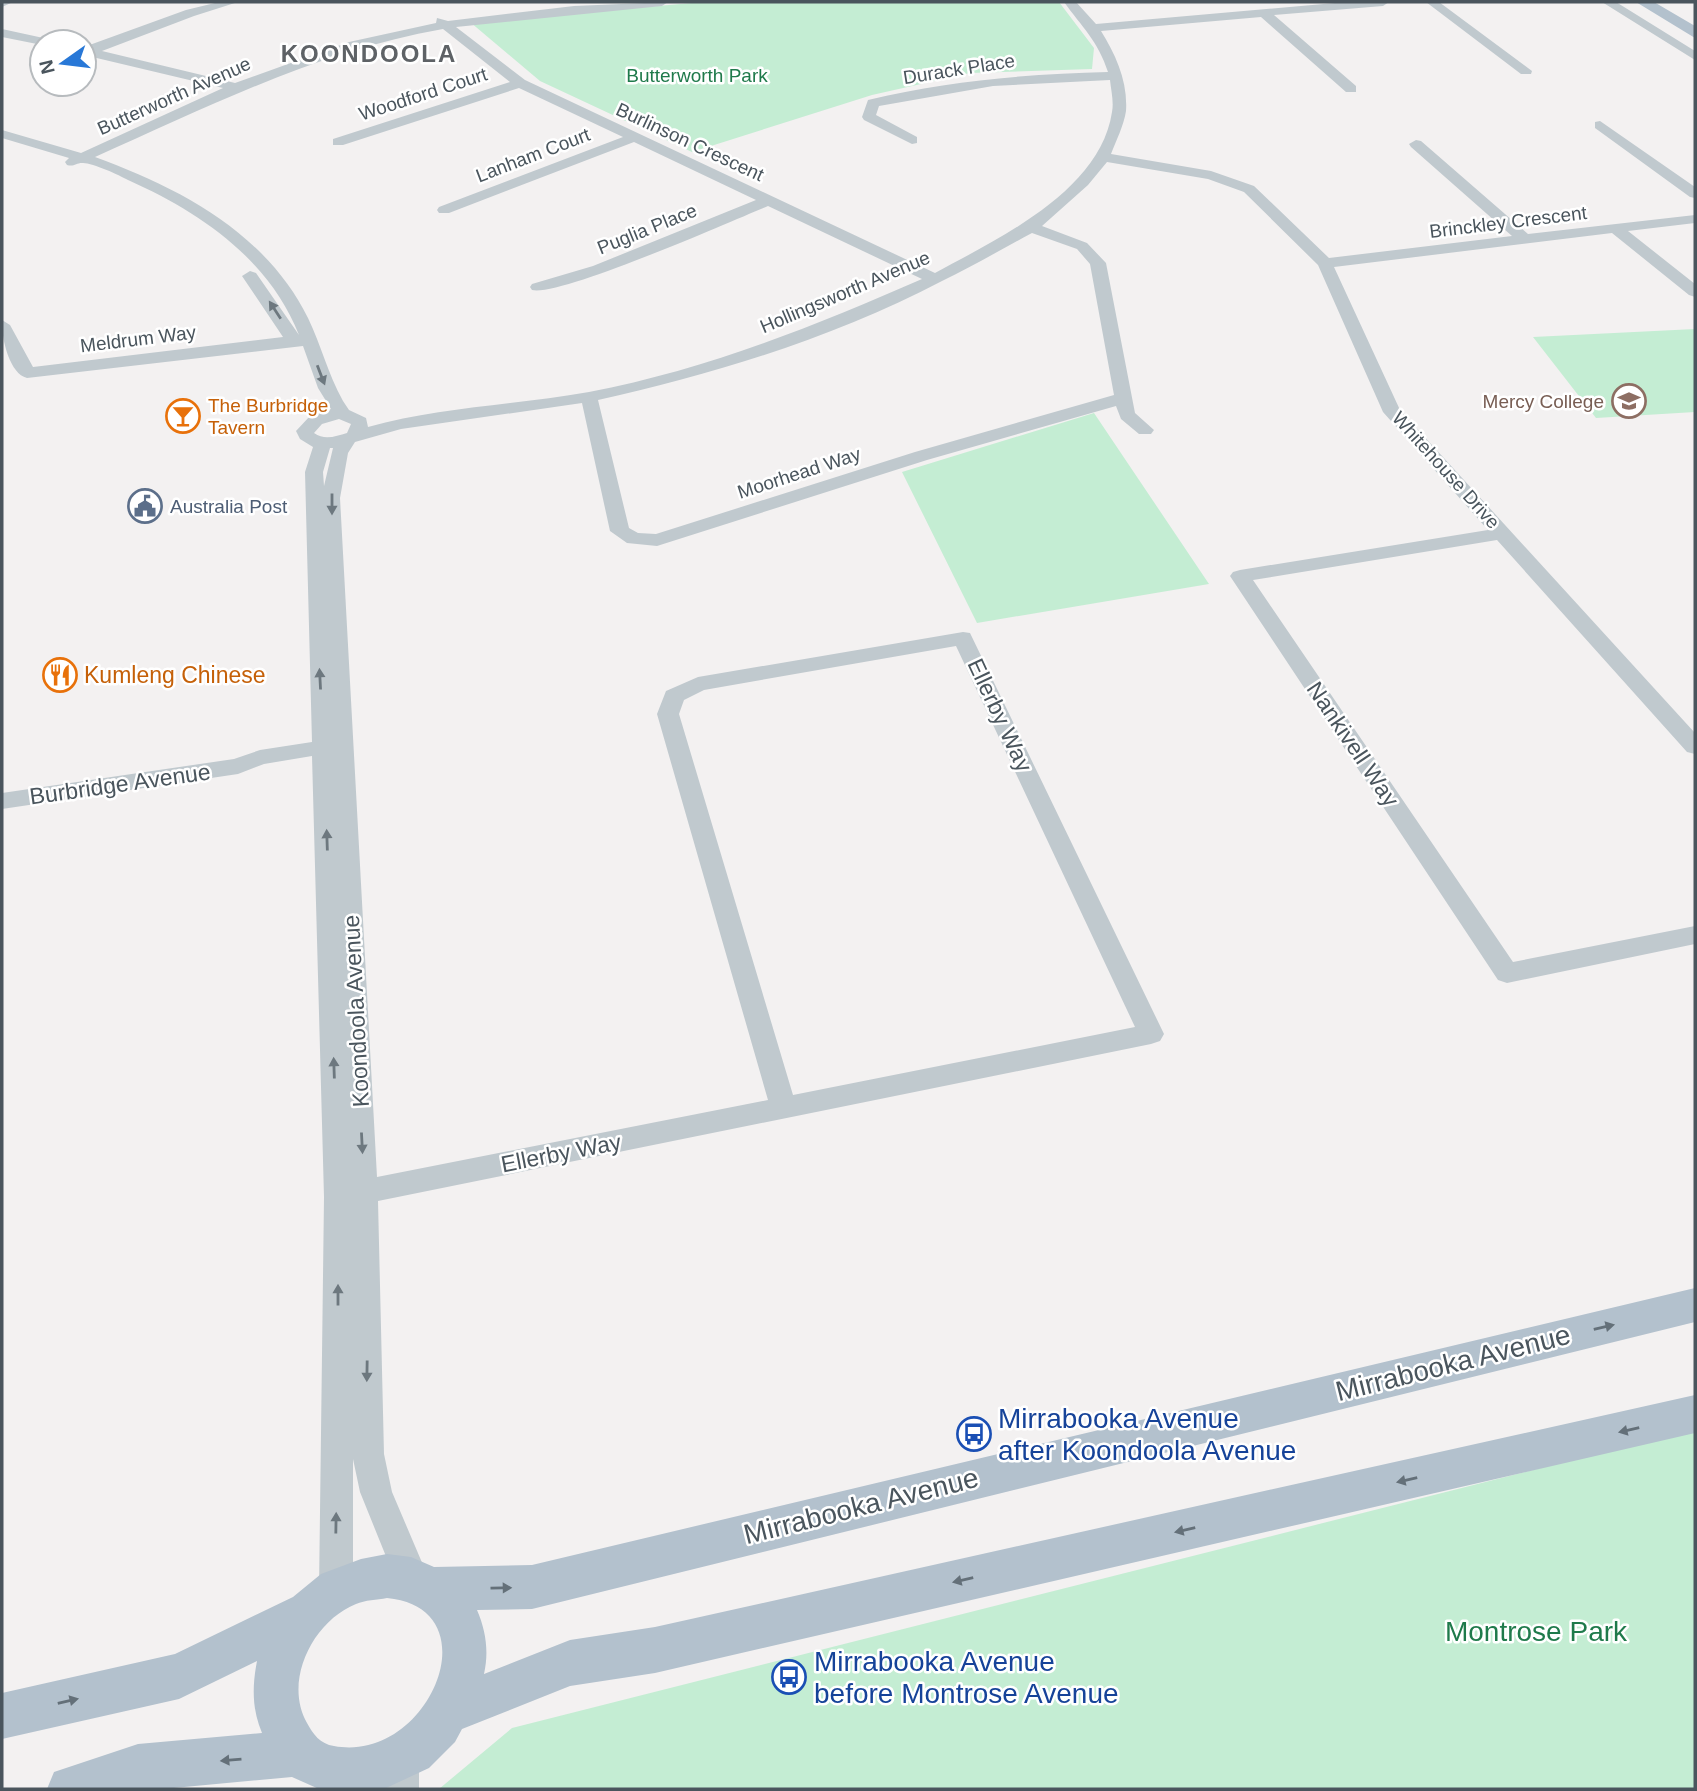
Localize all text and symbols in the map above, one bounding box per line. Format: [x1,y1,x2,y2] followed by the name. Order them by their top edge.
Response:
[28,28,98,98] north arrow
[281,40,457,67] district label: KOONDOOLA
[902,50,1016,88] street label: Durack Place
[94,53,254,139] street label: Butterworth Avenue
[35,58,59,76] text: N
[356,63,491,125] street label: Woodford Court
[626,65,768,86] park label: Butterworth Park
[613,99,768,186] street label: Burlinson Crescent
[473,123,594,186] street label: Lanham Court
[594,199,700,259] street label: Puglia Place
[1428,202,1589,242] street label: Brinckley Crescent
[757,247,933,337] street label: Hollingsworth Avenue
[269,301,282,320] one-way arrow
[79,321,198,357] street label: Meldrum Way
[315,365,326,386] one-way arrow
[1610,382,1648,420] school or university icon: Mercy College
[1483,391,1604,412] place label: Mercy College
[208,395,328,438] place label: The Burbridge Tavern
[164,397,202,435] bar icon: The Burbridge Tavern
[1388,407,1504,533] street label: Whitehouse Drive
[735,443,864,503] street label: Moorhead Way
[126,487,164,525] public building icon: Australia Post
[326,493,338,515] one-way arrow
[170,496,288,517] place label: Australia Post
[962,654,1038,776] street label: Ellerby Way
[41,656,79,694] restaurant icon: Kumleng Chinese
[84,662,266,688] place label: Kumleng Chinese
[314,668,325,690] one-way arrow
[1302,677,1405,812] street label: Nankivell Way
[28,758,212,810] street label: Burbridge Avenue
[321,829,332,851] one-way arrow
[338,914,374,1108] street label: Koondoola Avenue
[328,1056,340,1078] one-way arrow
[499,1129,624,1177] street label: Ellerby Way
[356,1133,367,1155] one-way arrow
[332,1284,344,1306] one-way arrow
[1332,1319,1574,1407] street label: Mirrabooka Avenue
[1593,1321,1615,1332] one-way arrow
[361,1360,373,1382] one-way arrow
[998,1403,1296,1466] place label: Mirrabooka Avenue after Koondoola Avenue
[955,1415,993,1453] bus stop icon: Mirrabooka Avenue after Koondoola Avenue
[1618,1424,1640,1435] one-way arrow
[740,1462,982,1550] street label: Mirrabooka Avenue
[1396,1474,1418,1485] one-way arrow
[331,1511,342,1533] one-way arrow
[1174,1525,1196,1536] one-way arrow
[952,1575,974,1586] one-way arrow
[490,1582,512,1593] one-way arrow
[1445,1616,1628,1647] park label: Montrose Park
[814,1646,1119,1709] place label: Mirrabooka Avenue before Montrose Avenue
[770,1658,808,1696] bus stop icon: Mirrabooka Avenue before Montrose Avenue
[57,1695,79,1706] one-way arrow
[219,1755,241,1766] one-way arrow

